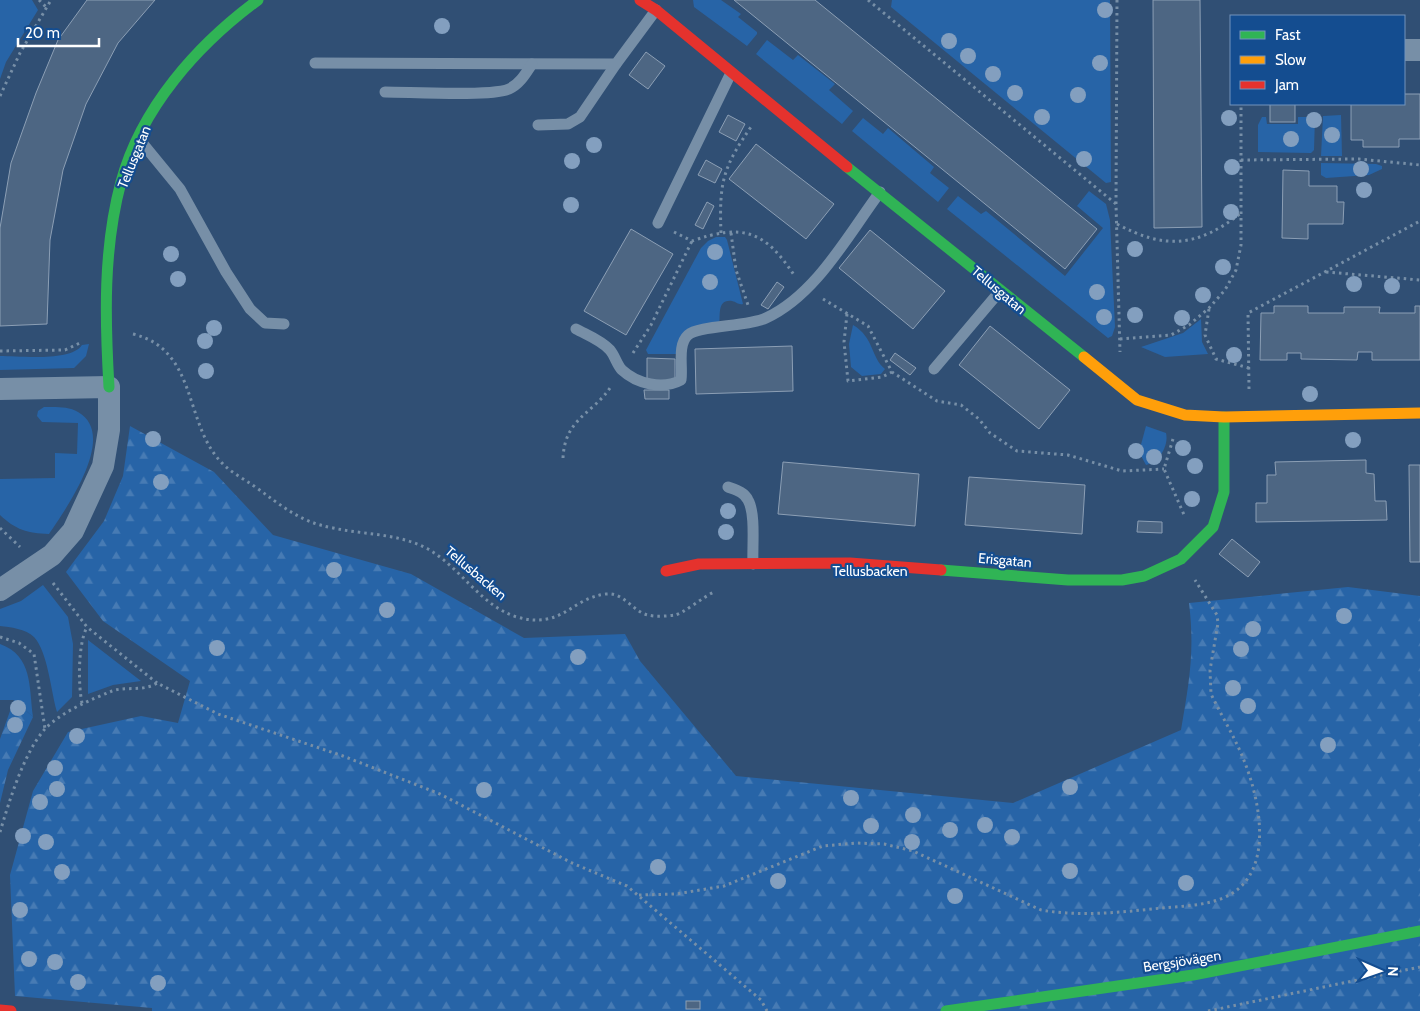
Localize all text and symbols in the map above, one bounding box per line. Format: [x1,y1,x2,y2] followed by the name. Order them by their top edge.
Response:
[18,15,99,47] scale bar
[1230,15,1405,105] legend
[25,24,60,42] text: 20 m
[1275,26,1300,44] text: Fast
[1275,51,1306,69] text: Slow
[1274,76,1299,94] text: Jam
[113,123,155,191] street label: Tellusgatan
[968,262,1030,318] street label: Tellusgatan
[441,542,511,604] street label: Tellusbacken
[977,549,1033,571] street label: Erisgatan
[832,562,908,580] street label: Tellusbacken
[1142,946,1222,976] street label: Bergsjövägen
[1355,946,1405,996] north arrow
[1384,966,1402,977] text: N

